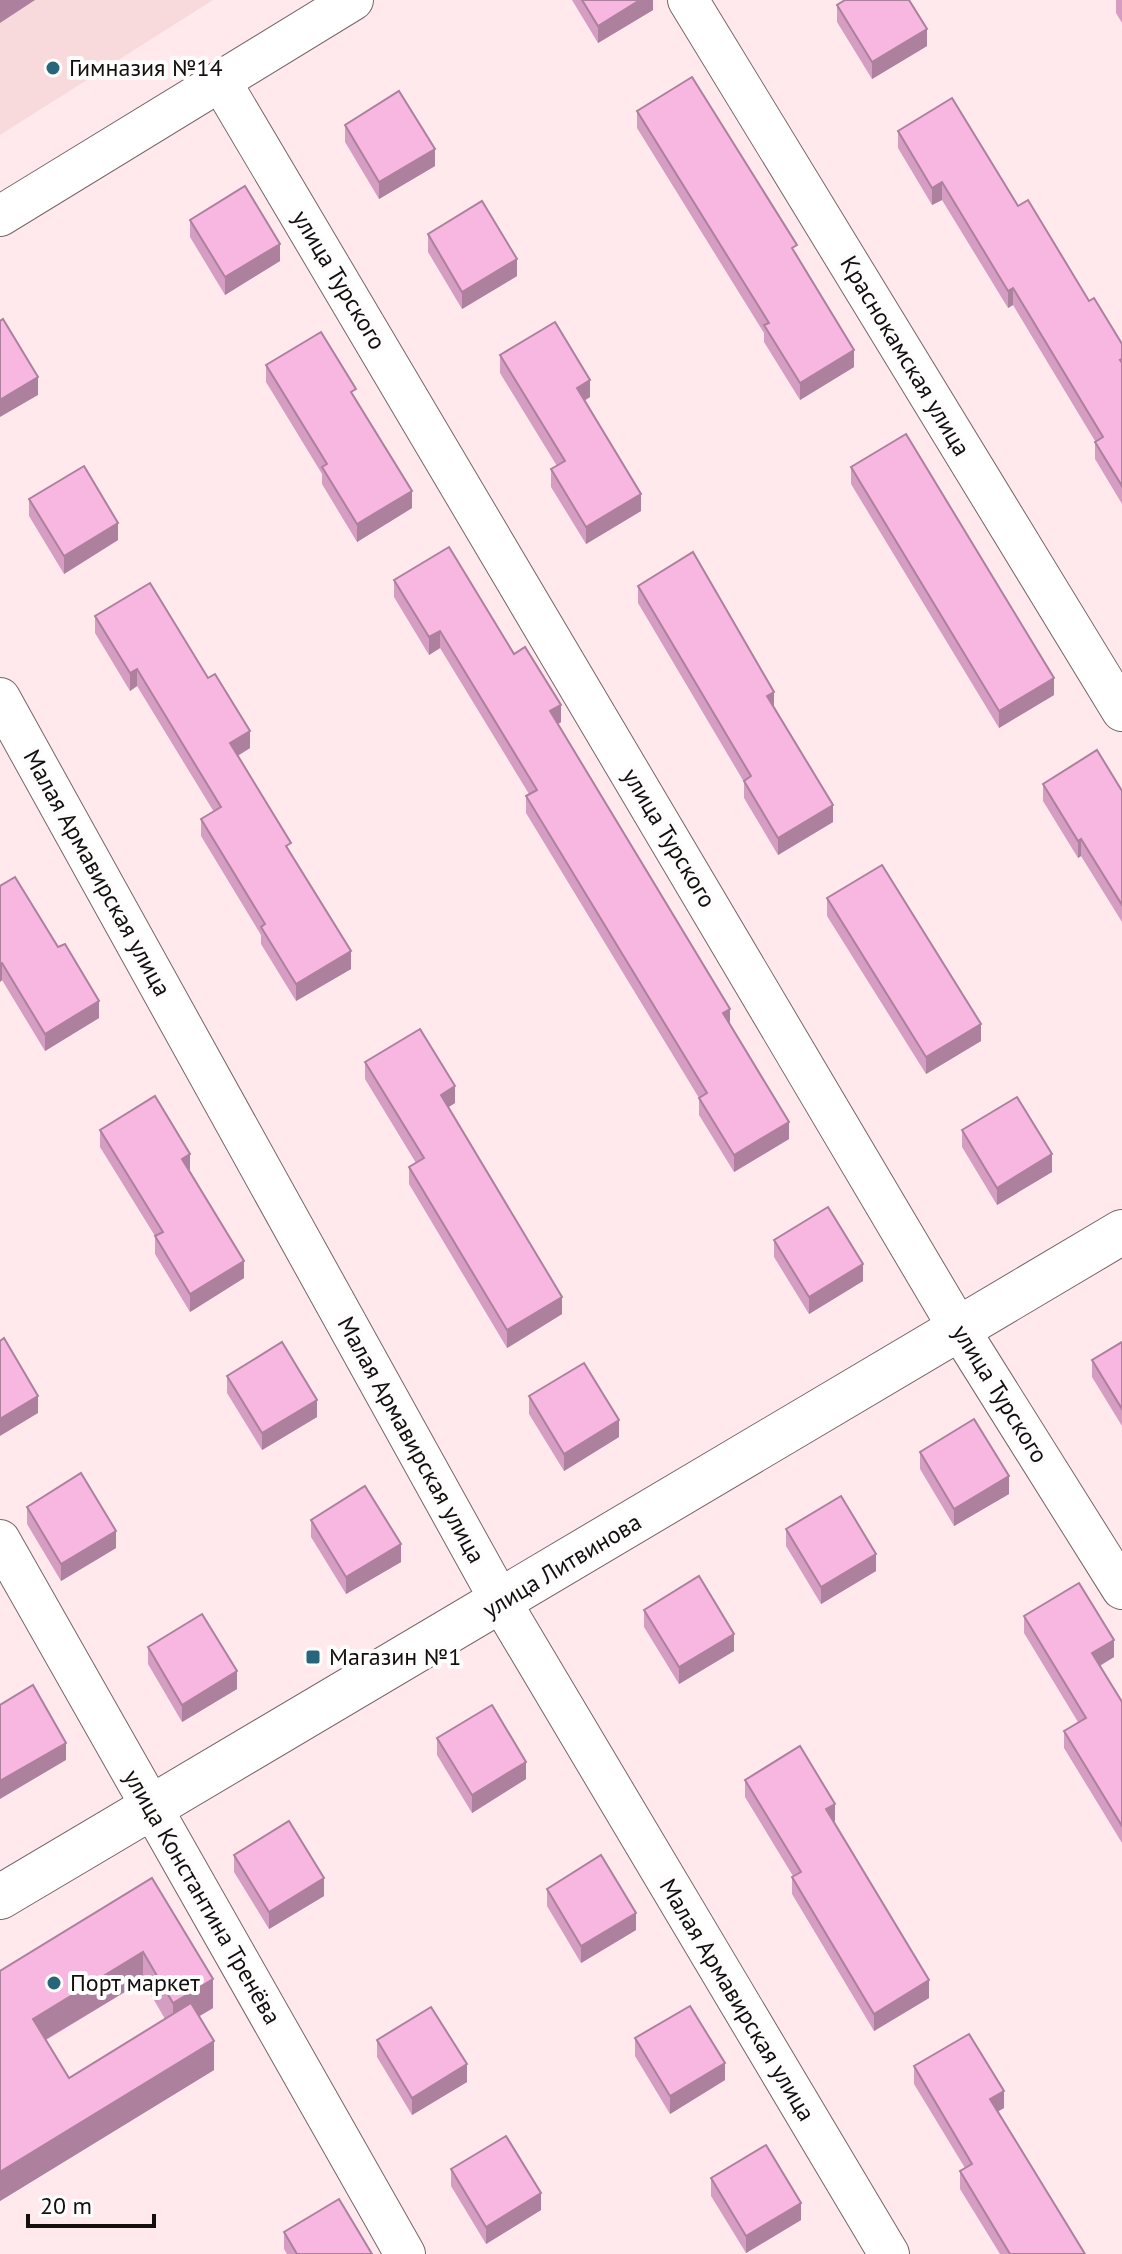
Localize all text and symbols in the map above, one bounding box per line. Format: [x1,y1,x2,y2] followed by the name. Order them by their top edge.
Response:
[69,52,223,83] place label: Гимназия №14
[44,59,62,77] marker: Гимназия №14
[286,204,393,355] street label: улица Турского
[833,250,977,461] street label: Краснокамская улица
[17,744,178,1002] street label: Малая Армавирская улица
[616,762,723,913] street label: улица Турского
[331,1311,492,1569] street label: Малая Армавирская улица
[946,1319,1055,1469] street label: улица Турского
[477,1506,647,1625] street label: улица Литвинова
[329,1641,461,1672] place label: Магазин №1
[304,1648,322,1666] marker: Магазин №1
[117,1764,288,2030] street label: улица Константина Тренёва
[653,1873,822,2127] street label: Малая Армавирская улица
[70,1967,200,1998] place label: Порт маркет
[45,1974,63,1992] marker: Порт маркет
[28,2178,154,2228] scale bar
[40,2190,92,2221] text: 20 m

